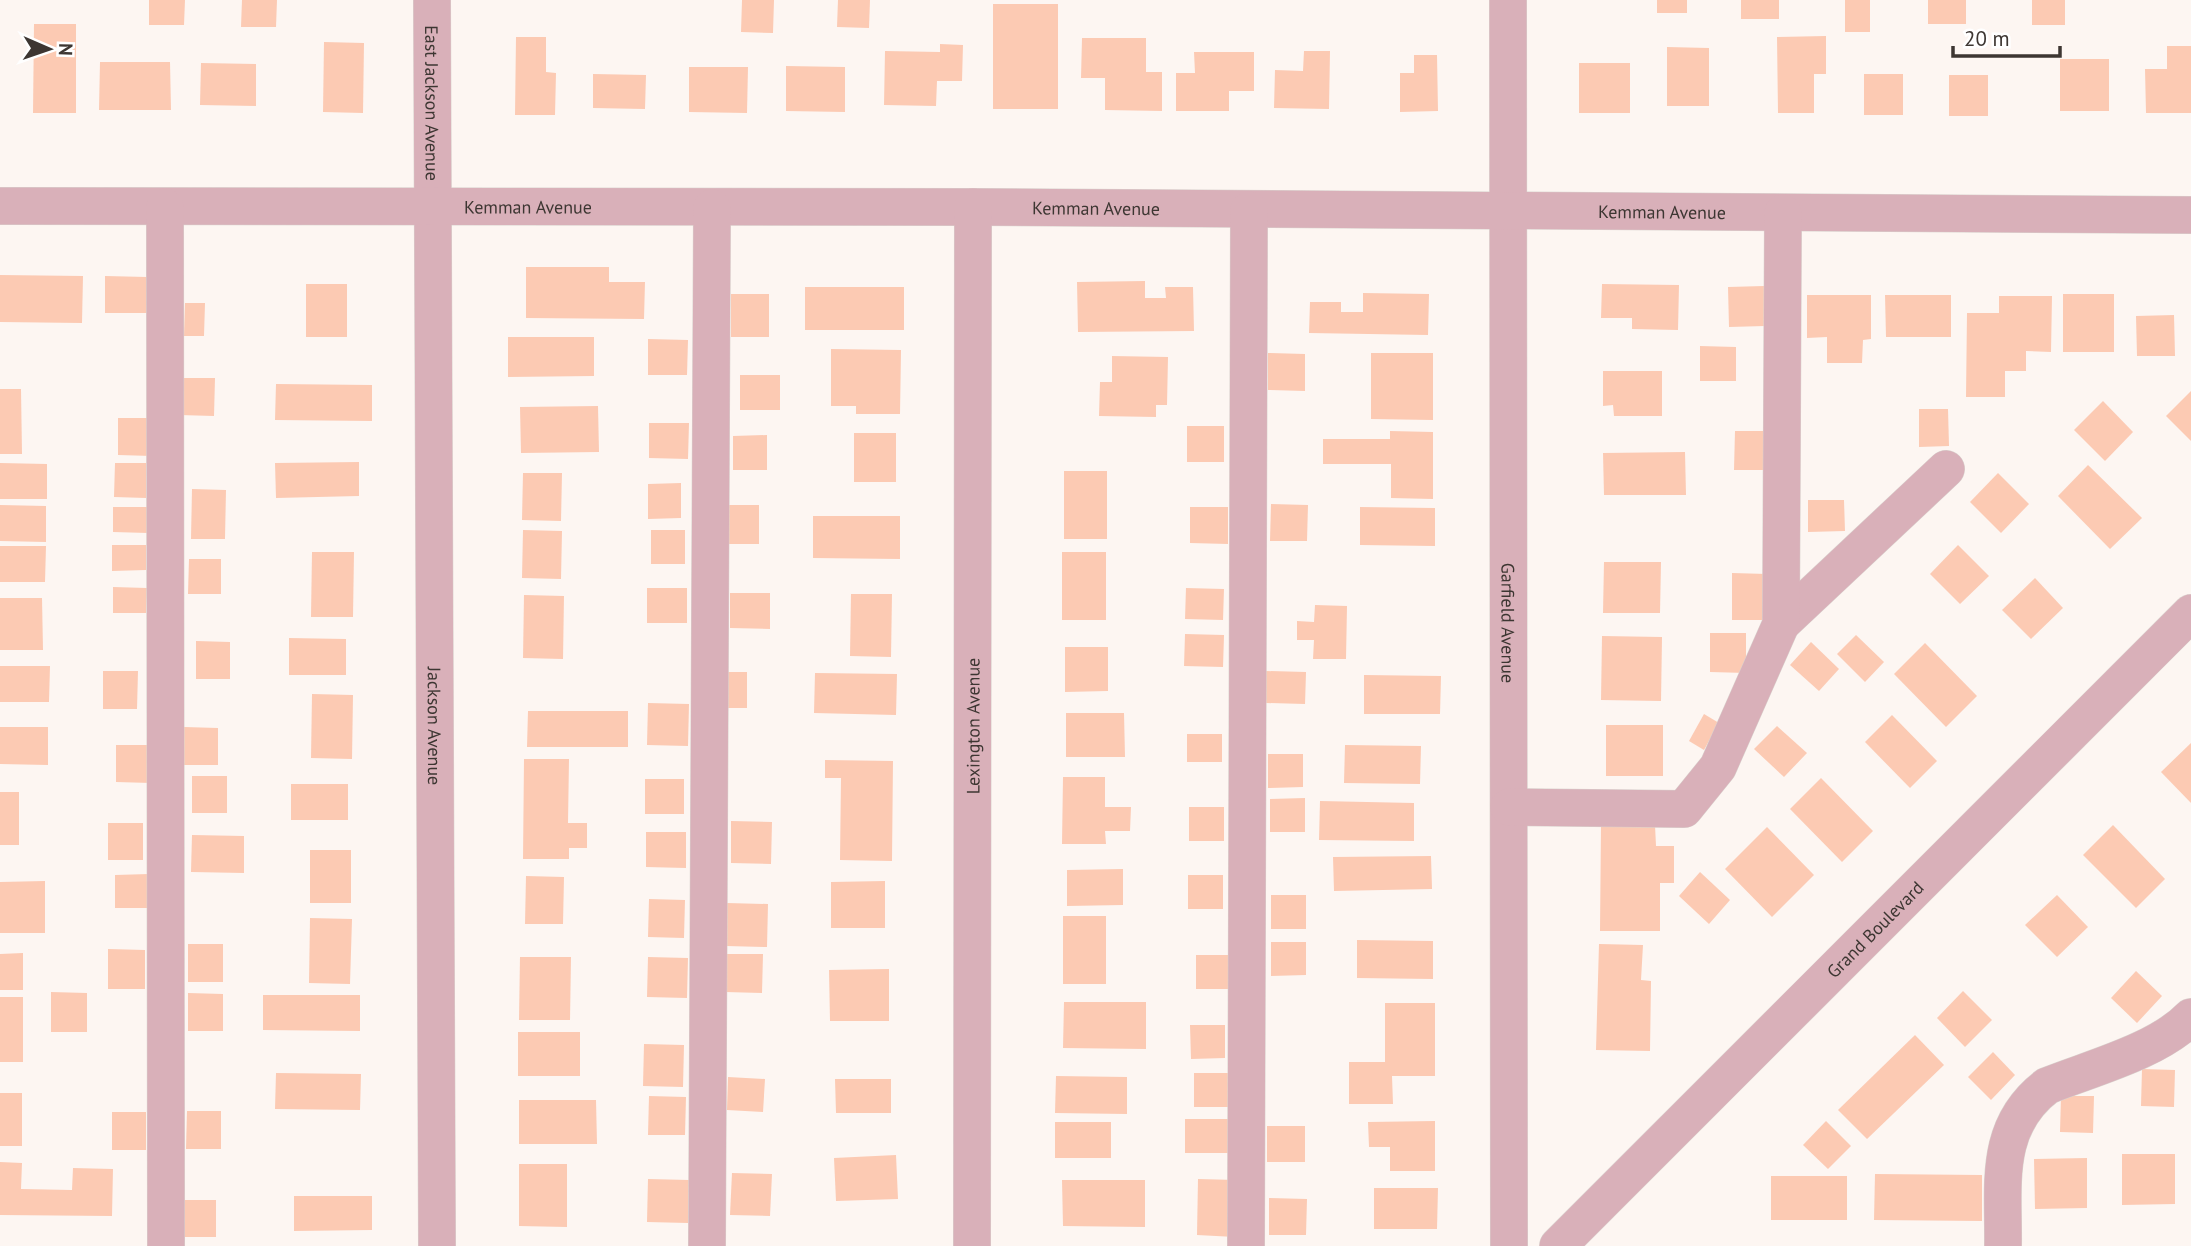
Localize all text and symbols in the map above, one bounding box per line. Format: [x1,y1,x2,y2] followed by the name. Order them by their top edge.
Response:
[14,14,84,84] north arrow
[1953,14,2060,58] scale bar
[421,25,444,181] street label: East Jackson Avenue
[1964,25,2010,52] text: 20 m
[54,43,78,56] text: N
[464,195,592,218] street label: Kemman Avenue
[1032,196,1160,220] street label: Kemman Avenue
[1598,200,1726,223] street label: Kemman Avenue
[1497,563,1520,683] street label: Garfield Avenue
[961,658,984,794] street label: Lexington Avenue
[423,666,447,785] street label: Jackson Avenue
[1821,876,1928,983] street label: Grand Boulevard

